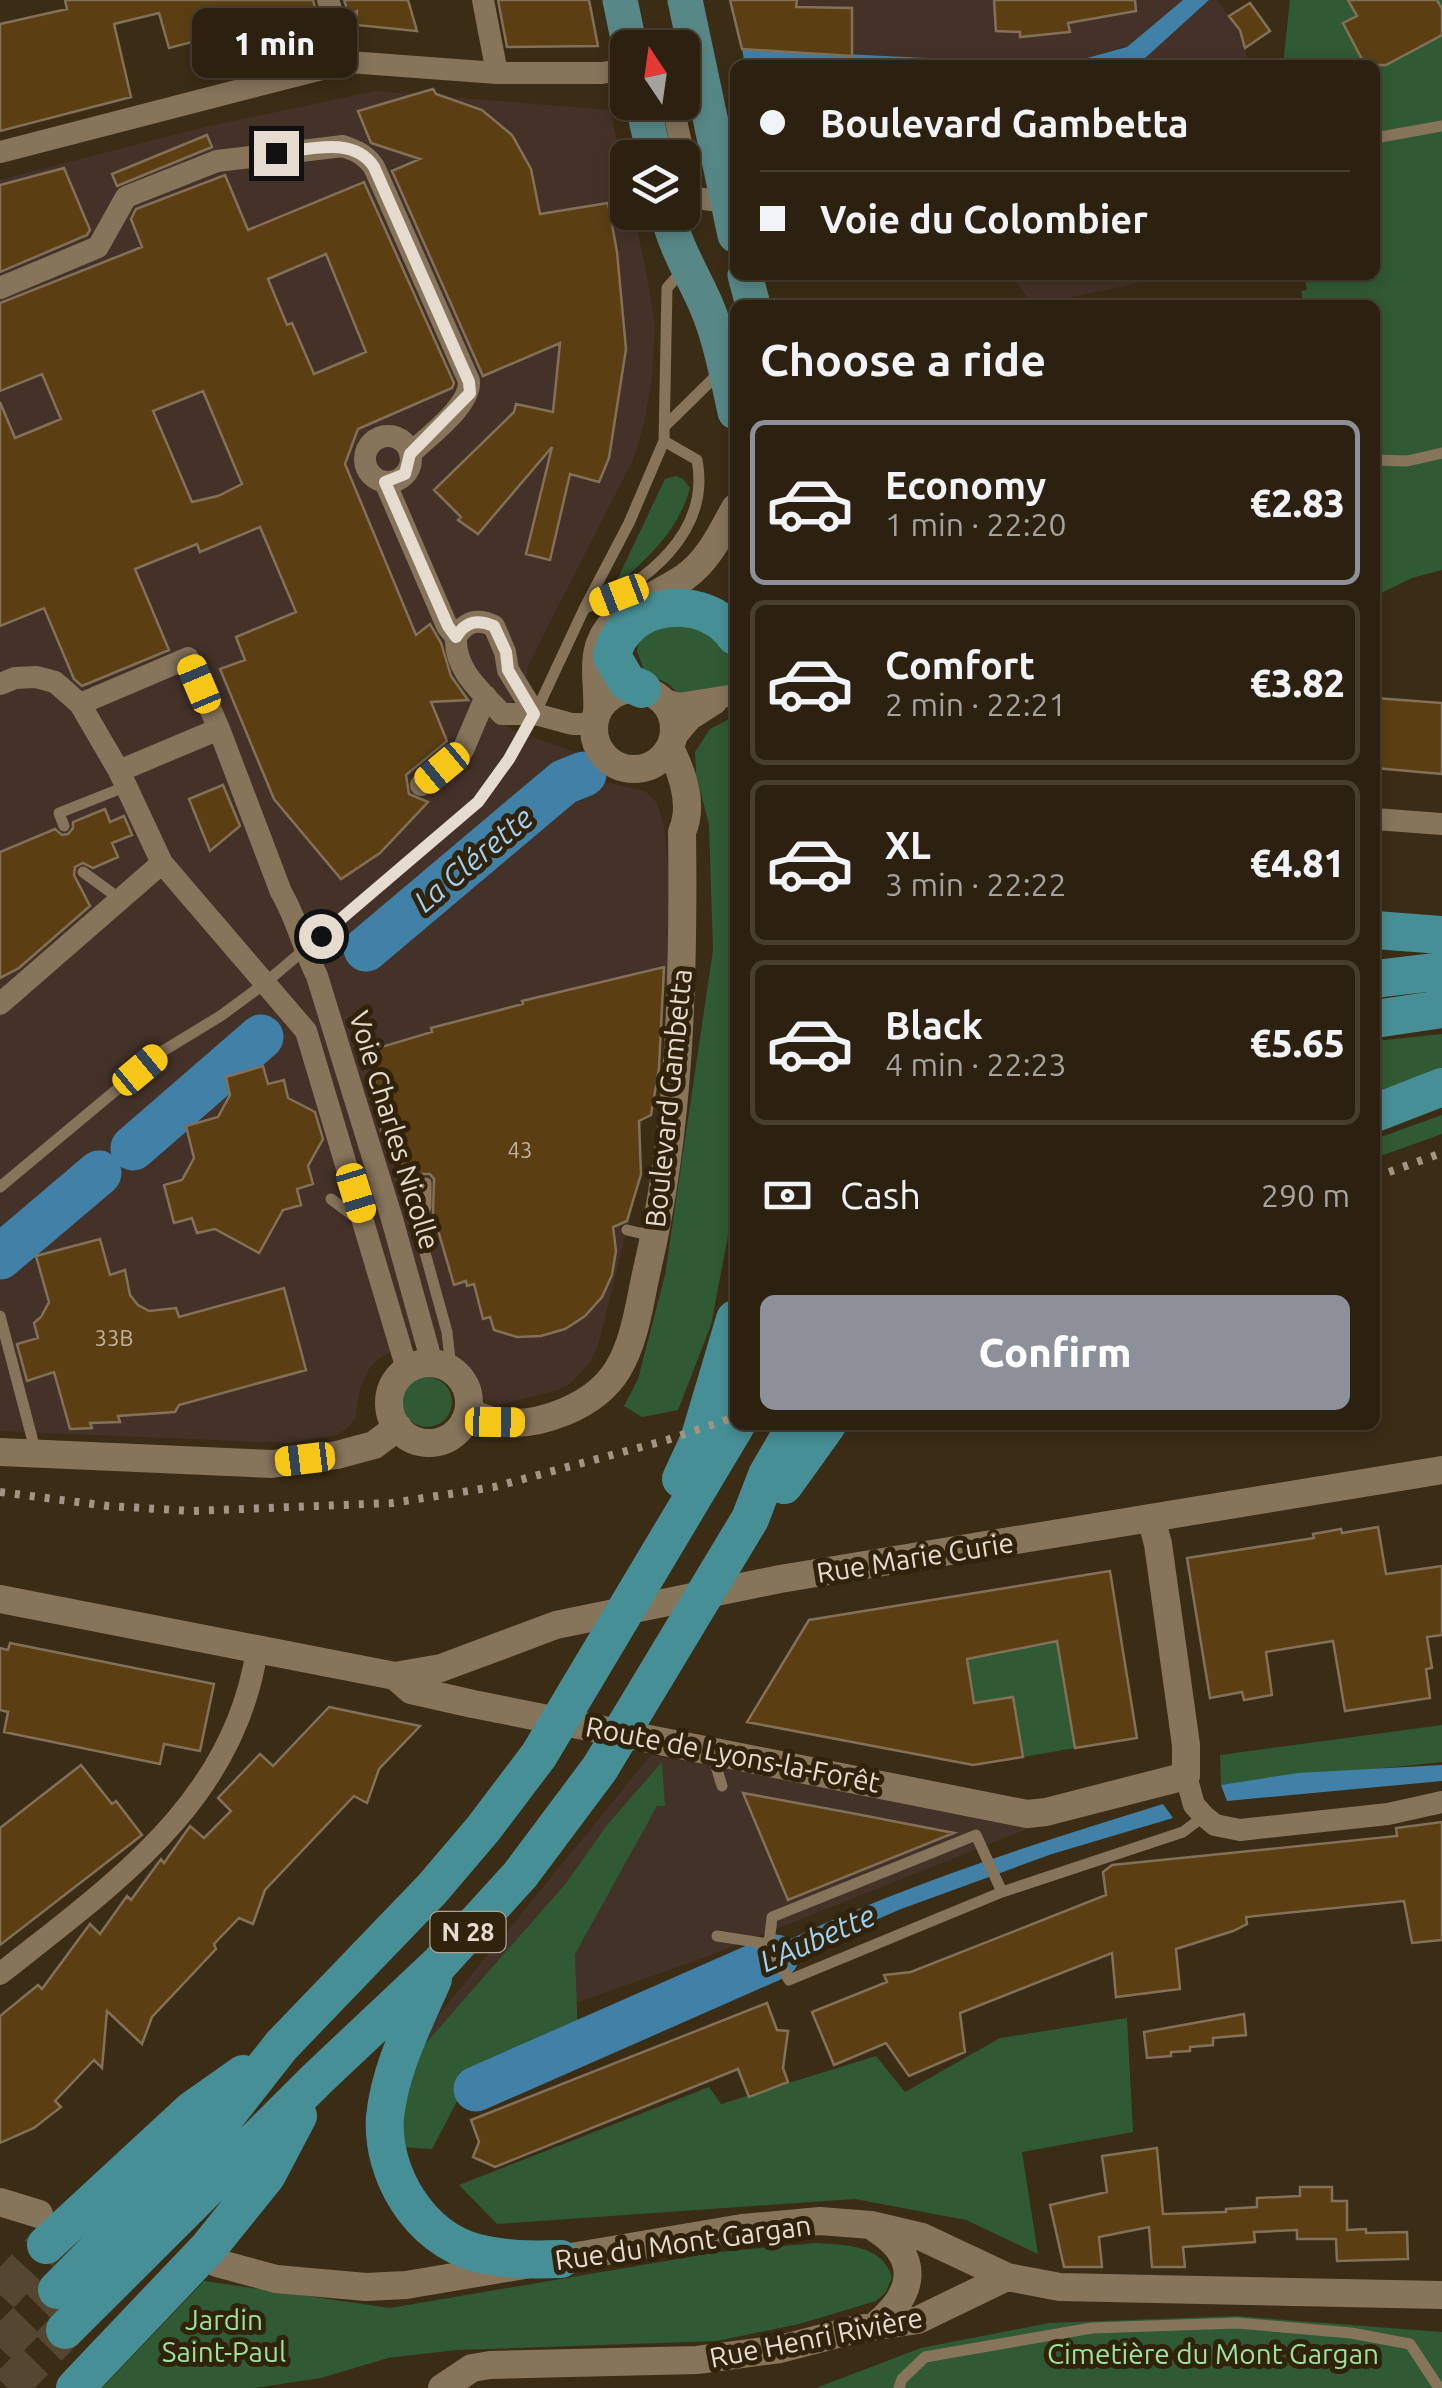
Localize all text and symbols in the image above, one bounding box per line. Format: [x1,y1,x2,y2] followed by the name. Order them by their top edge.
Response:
[194,8,358,78] callout: 1 min
[234,25,315,61] text: 1 min
[610,30,700,120] north arrow
[610,30,700,230] map controls
[820,102,1189,144] text: Boulevard Gambetta
[254,131,299,176] route end
[610,140,700,230] button: layers
[820,198,1148,240] text: Voie du Colombier
[760,334,1046,385] text: Choose a ride
[765,458,855,548] icon: car
[885,464,1046,506] text: Economy
[1250,482,1345,524] text: €2.83
[885,506,1067,542] text: 1 min · 22:20
[586,570,652,620] car
[765,638,855,728] icon: car
[885,644,1035,686] text: Comfort
[173,651,225,717] car
[1250,662,1345,704] text: €3.82
[885,686,1067,722] text: 2 min · 22:21
[409,737,475,799] car
[407,800,539,918] water label: La Clérette
[765,818,855,908] icon: car
[885,824,931,866] text: XL
[1250,842,1345,884] text: €4.81
[885,866,1067,902] text: 3 min · 22:22
[299,914,344,959] route start
[639,967,697,1229] street label: Boulevard Gambetta
[765,998,855,1088] icon: car
[885,1004,983,1046] text: Black
[344,1007,446,1253] street label: Voie Charles Nicolle
[1250,1022,1345,1064] text: €5.65
[107,1039,173,1101] car
[885,1046,1067,1082] text: 4 min · 22:23
[508,1137,532,1162] house number: 43
[333,1160,379,1226] car
[760,1168,815,1223] icon: cash
[840,1174,921,1216] text: Cash
[1261,1177,1350,1213] text: 290 m
[760,1295,1350,1410] button: Confirm
[95,1325,133,1350] house number: 33B
[465,1406,525,1438] car
[273,1440,337,1478] car
[814,1526,1016,1588] street label: Rue Marie Curie
[583,1710,883,1798] street label: Route de Lyons-la-Forêt
[754,1898,880,1978] water label: L'Aubette
[430,1912,506,1952] road number: N 28
[553,2209,813,2275] street label: Rue du Mont Gargan
[707,2301,925,2373] street label: Rue Henri Rivière
[162,2304,286,2367] park label: Jardin Saint-Paul
[1047,2338,1379,2369] park label: Cimetière du Mont Gargan

